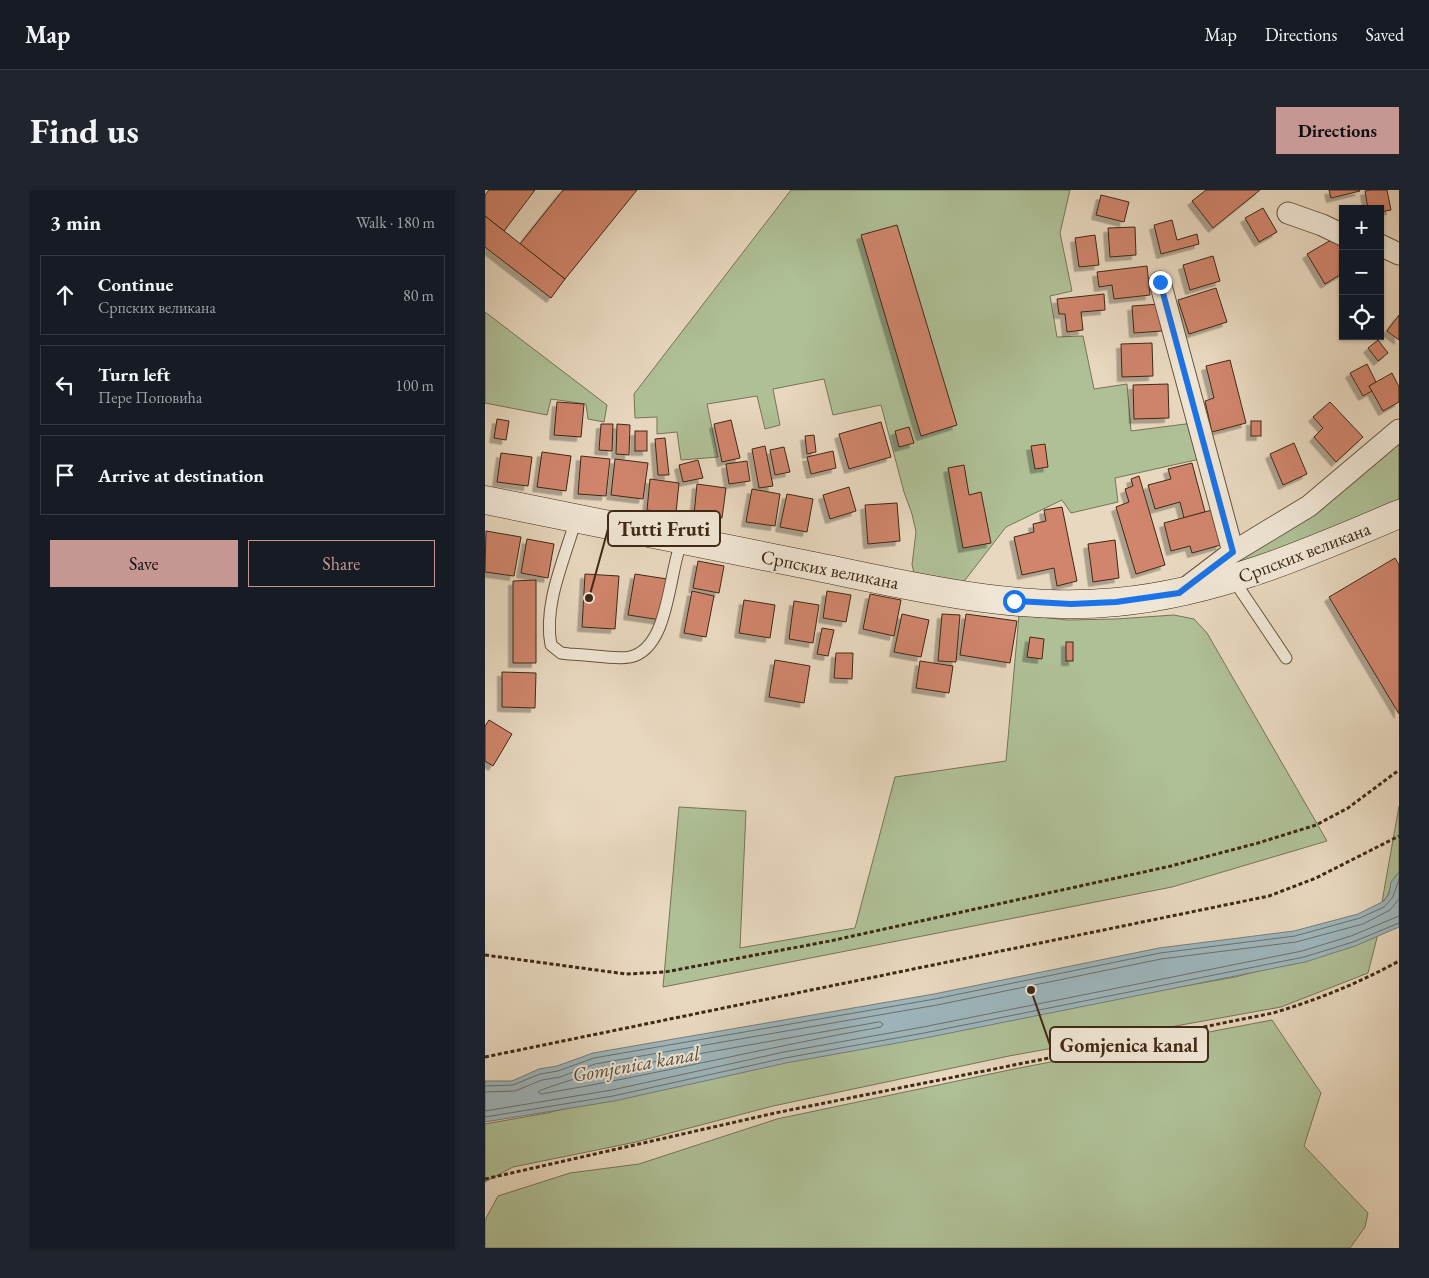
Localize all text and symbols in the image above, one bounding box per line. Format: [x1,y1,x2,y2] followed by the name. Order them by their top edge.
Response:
[25,19,70,50] text: Map
[1205,23,1237,46] text: Map
[1265,23,1337,46] text: Directions
[1365,23,1404,46] text: Saved
[1276,107,1399,154] button: Directions
[30,108,139,153] text: Find us
[1339,205,1384,340] map controls
[1339,205,1384,250] button: +
[50,209,101,236] text: 3 min
[356,212,435,233] text: Walk · 180 m
[1339,250,1384,295] button: −
[1149,271,1172,294] route end
[98,272,173,297] text: Continue
[51,281,79,309] icon: ahead
[403,285,434,306] text: 80 m
[1339,295,1384,340] button: locate
[98,297,216,318] text: Српских великана
[98,362,170,387] text: Turn left
[51,371,79,399] icon: left
[395,375,434,396] text: 100 m
[98,387,202,408] text: Пере Поповића
[51,461,79,489] icon: arrive
[98,463,264,488] text: Arrive at destination
[608,511,720,546] callout: Tutti Fruti
[618,516,710,542] text: Tutti Fruti
[1234,516,1374,589] street label: Српских великана
[50,540,238,587] button: Save
[248,540,435,587] button: Share
[759,544,901,595] street label: Српских великана
[1003,590,1026,613] route start
[1050,1027,1208,1062] callout: Gomjenica kanal
[1060,1032,1198,1058] text: Gomjenica kanal
[570,1040,703,1088] water label: Gomjenica kanal

